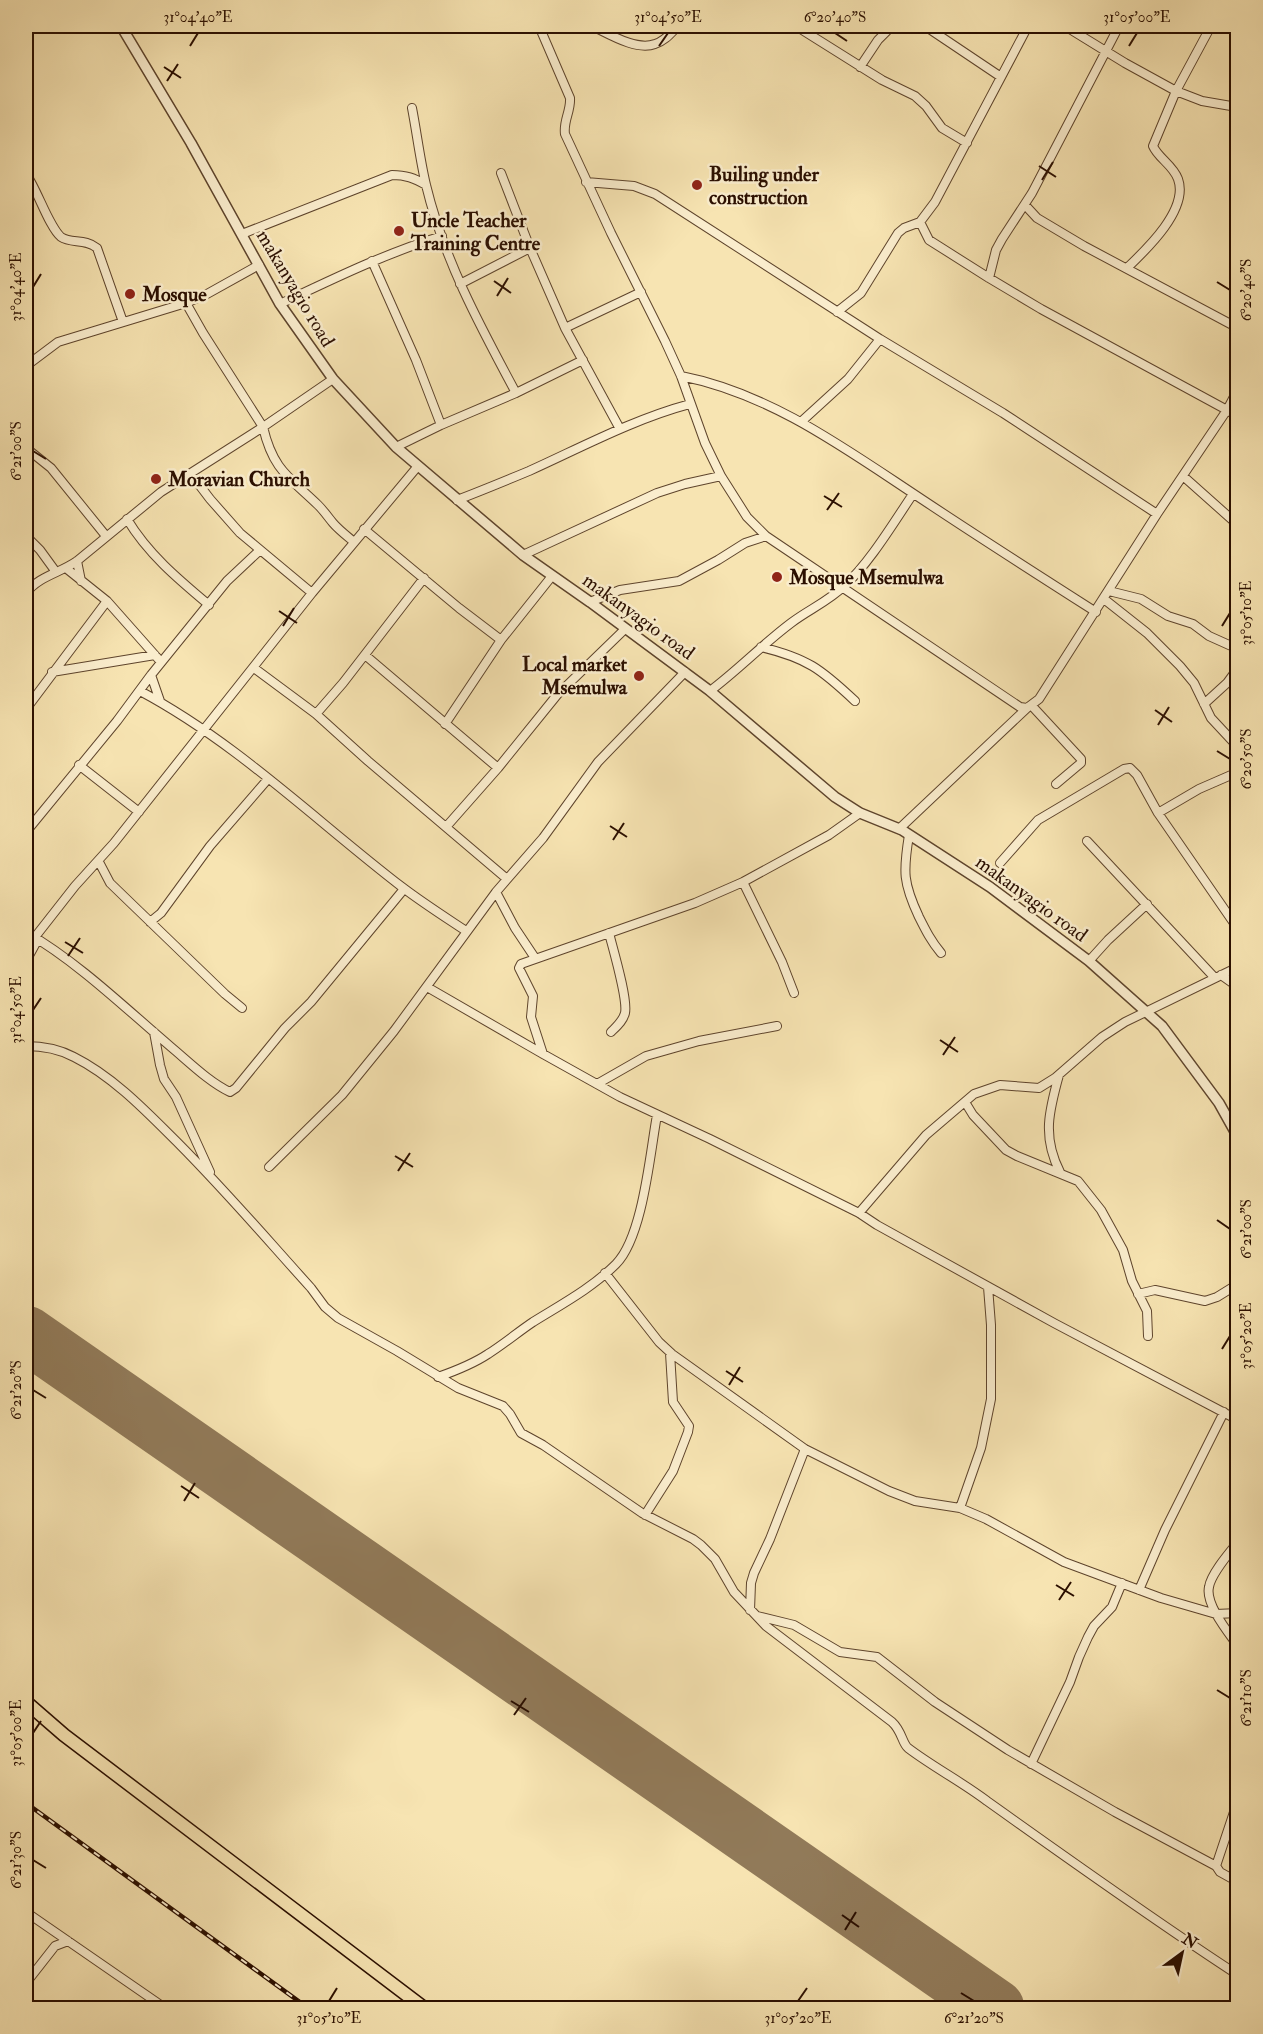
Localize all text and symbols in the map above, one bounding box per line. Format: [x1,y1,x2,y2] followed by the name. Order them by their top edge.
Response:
[163,8,233,27] text: 31°04'40"E
[634,8,702,27] text: 31°04'50"E
[804,8,866,27] text: 6°20'40"S
[1103,8,1171,27] text: 31°05'00"E
[709,162,819,210] place label: Builing under construction
[690,178,704,192] marker: Builing under construction
[410,208,541,257] place label: Uncle Teacher Training Centre
[392,224,406,238] marker: Uncle Teacher Training Centre
[251,225,340,352] street label: makanyagio road
[7,252,26,322] text: 31°04'40"E
[1237,259,1256,321] text: 6°20'40"S
[141,282,207,308] place label: Mosque
[123,287,137,301] marker: Mosque
[7,421,26,481] text: 6°21'00"S
[167,467,310,492] place label: Moravian Church
[149,472,163,486] marker: Moravian Church
[788,565,944,591] place label: Mosque Msemulwa
[578,567,700,666] street label: makanyagio road
[770,570,784,584] marker: Mosque Msemulwa
[1237,580,1256,645] text: 31°05'10"E
[522,652,628,700] place label: Local market Msemulwa
[632,669,646,683] marker: Local market Msemulwa
[1237,728,1256,790] text: 6°20'50"S
[971,849,1093,948] street label: makanyagio road
[7,976,26,1044] text: 31°04'50"E
[1237,1199,1256,1259] text: 6°21'00"S
[1237,1302,1256,1370] text: 31°05'20"E
[7,1360,26,1420] text: 6°21'20"S
[1237,1669,1256,1727] text: 6°21'10"S
[7,1699,26,1767] text: 31°05'00"E
[7,1831,26,1889] text: 6°21'30"S
[1152,1923,1212,1983] north arrow
[1177,1928,1202,1954] text: N
[297,2009,362,2028] text: 31°05'10"E
[764,2009,832,2028] text: 31°05'20"E
[944,2009,1004,2028] text: 6°21'20"S

